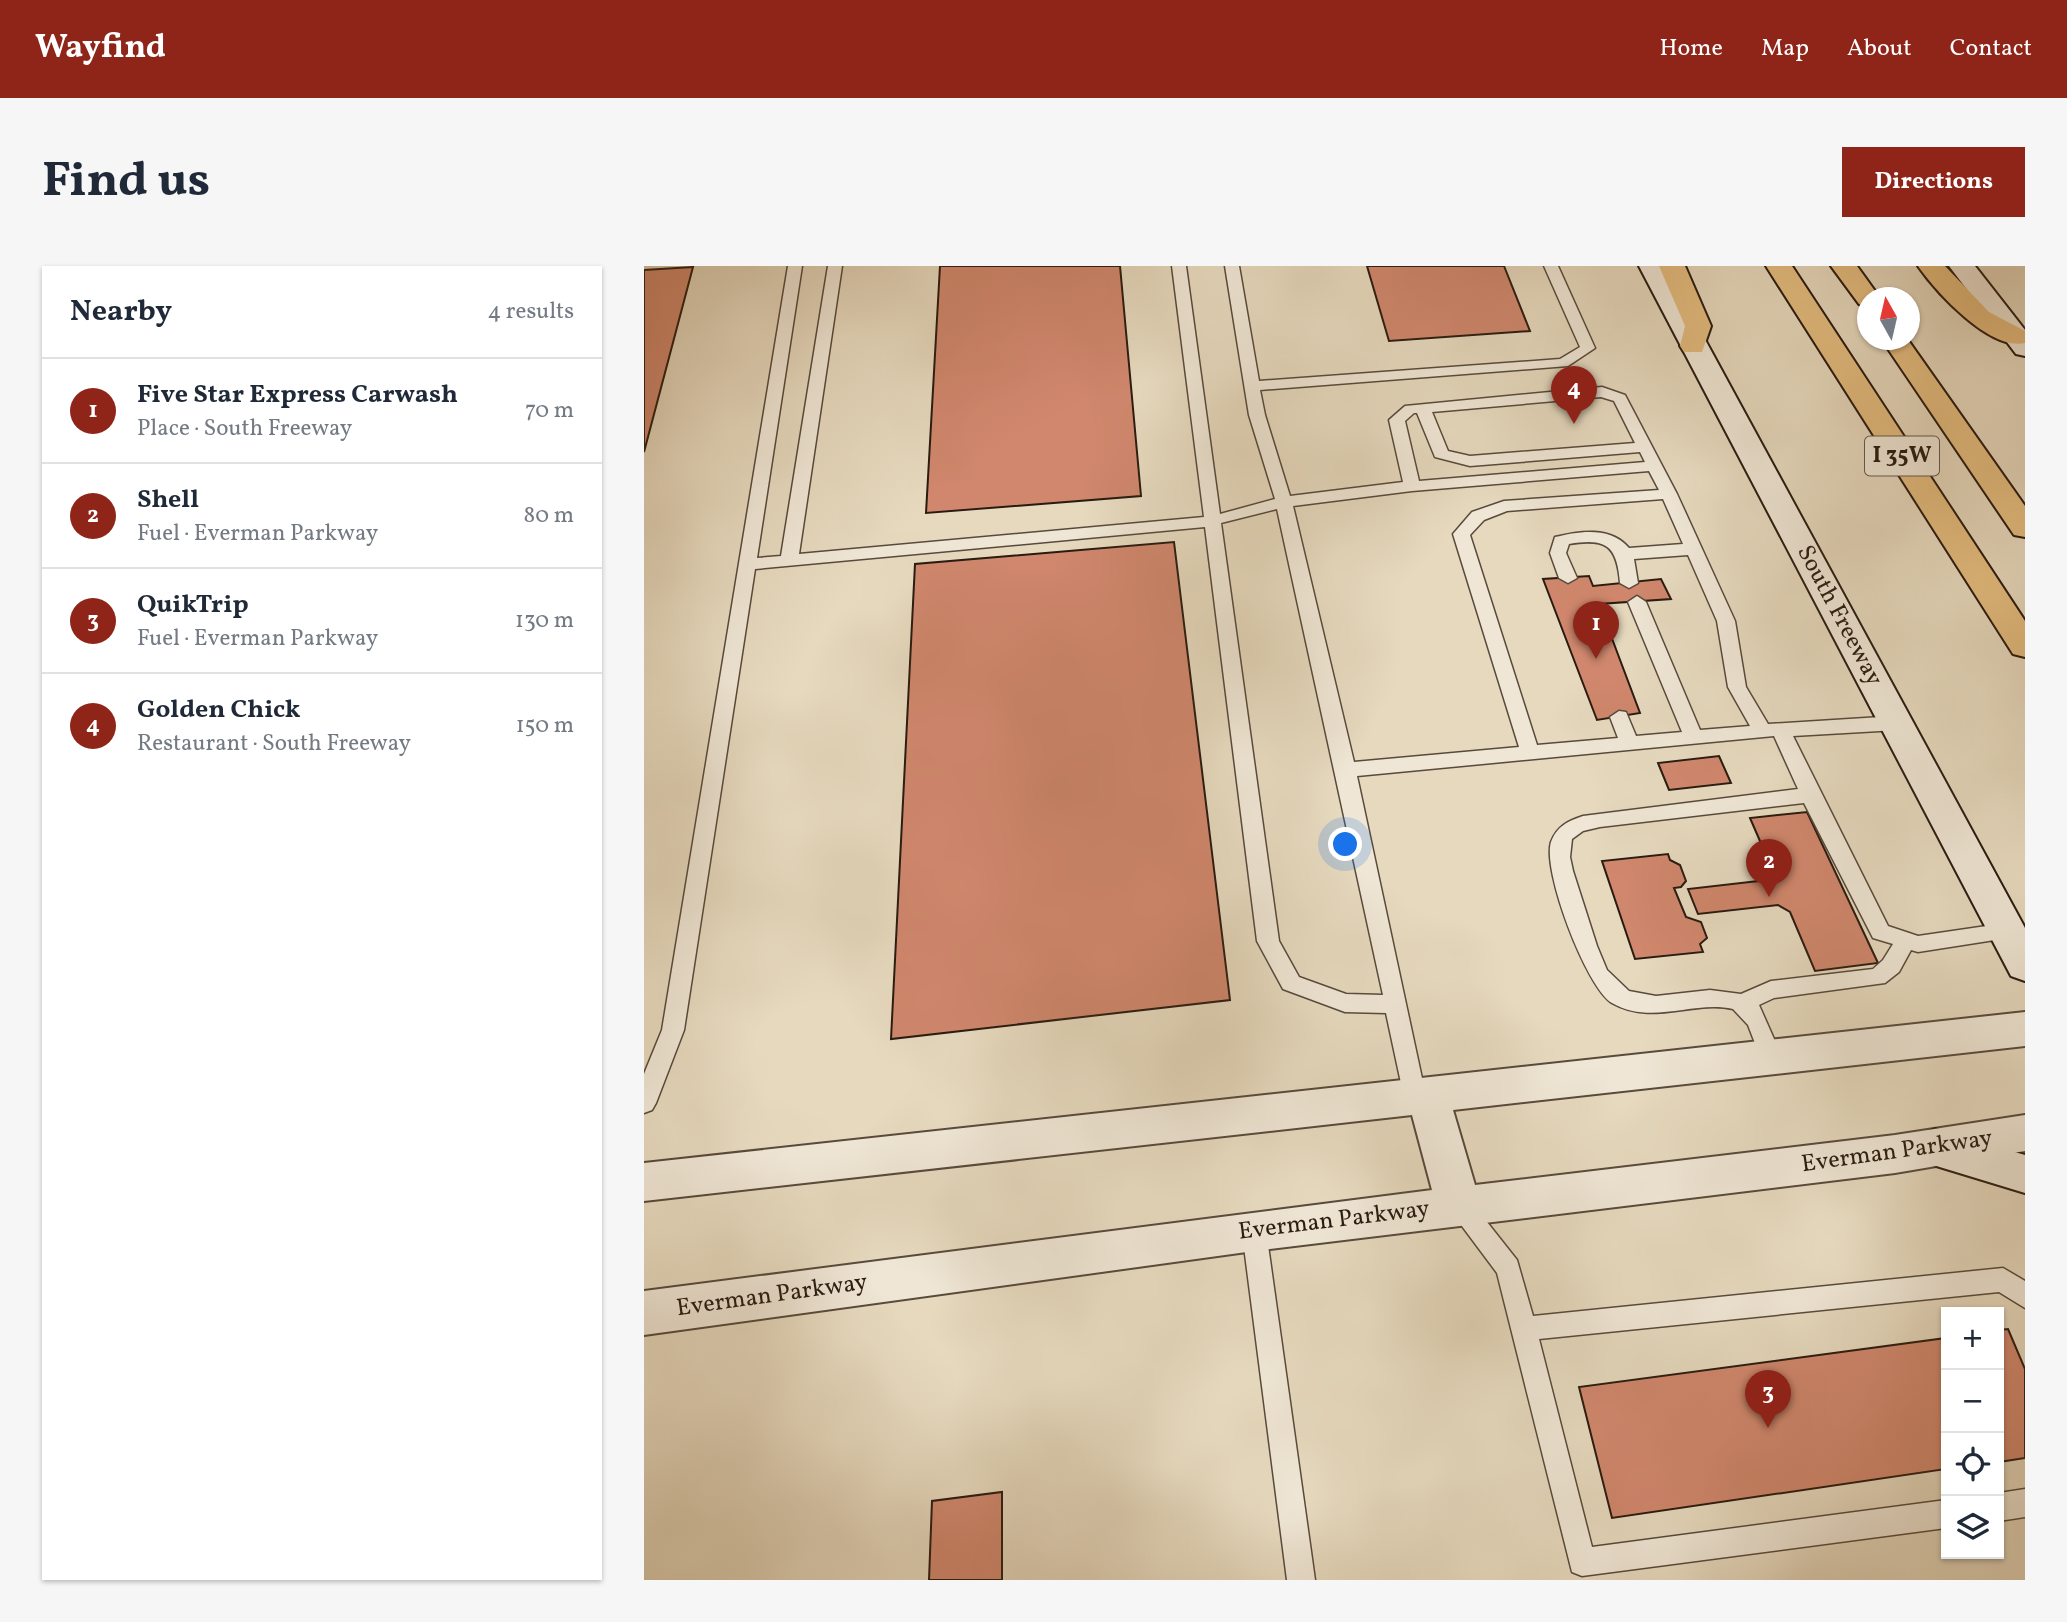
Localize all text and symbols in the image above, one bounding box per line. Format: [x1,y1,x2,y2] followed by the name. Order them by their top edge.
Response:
[35,26,166,72] text: Wayfind
[1659,32,1723,66] text: Home
[1761,32,1809,66] text: Map
[1847,32,1912,66] text: About
[1950,32,2032,66] text: Contact
[1842,147,2025,217] button: Directions
[42,148,210,217] text: Find us
[1857,287,1920,350] north arrow
[70,291,172,333] text: Nearby
[488,296,574,328] text: 4 results
[1551,366,1597,424] pin: 4
[137,377,458,413] text: Five Star Express Carwash
[88,395,98,427] text: 1
[525,395,574,427] text: 70 m
[137,413,352,445] text: Place · South Freeway
[1865,436,1939,476] road number: I 35W
[137,482,199,518] text: Shell
[87,500,99,532] text: 2
[524,500,574,532] text: 80 m
[137,518,378,550] text: Fuel · Everman Parkway
[1788,540,1890,693] street label: South Freeway
[137,587,249,623] text: QuikTrip
[1573,601,1619,659] pin: 1
[87,605,99,637] text: 3
[515,605,574,637] text: 130 m
[137,623,378,655] text: Fuel · Everman Parkway
[137,692,301,728] text: Golden Chick
[86,710,100,742] text: 4
[516,710,574,742] text: 150 m
[137,728,411,760] text: Restaurant · South Freeway
[1328,827,1362,861] your location
[1746,839,1792,897] pin: 2
[1799,1122,1995,1182] street label: Everman Parkway
[1236,1192,1432,1250] street label: Everman Parkway
[674,1266,870,1326] street label: Everman Parkway
[1941,1307,2004,1559] map controls
[1941,1307,2004,1370] button: +
[1745,1370,1791,1428] pin: 3
[1941,1370,2004,1433] button: −
[1941,1433,2004,1496] button: locate
[1941,1496,2004,1559] button: layers

